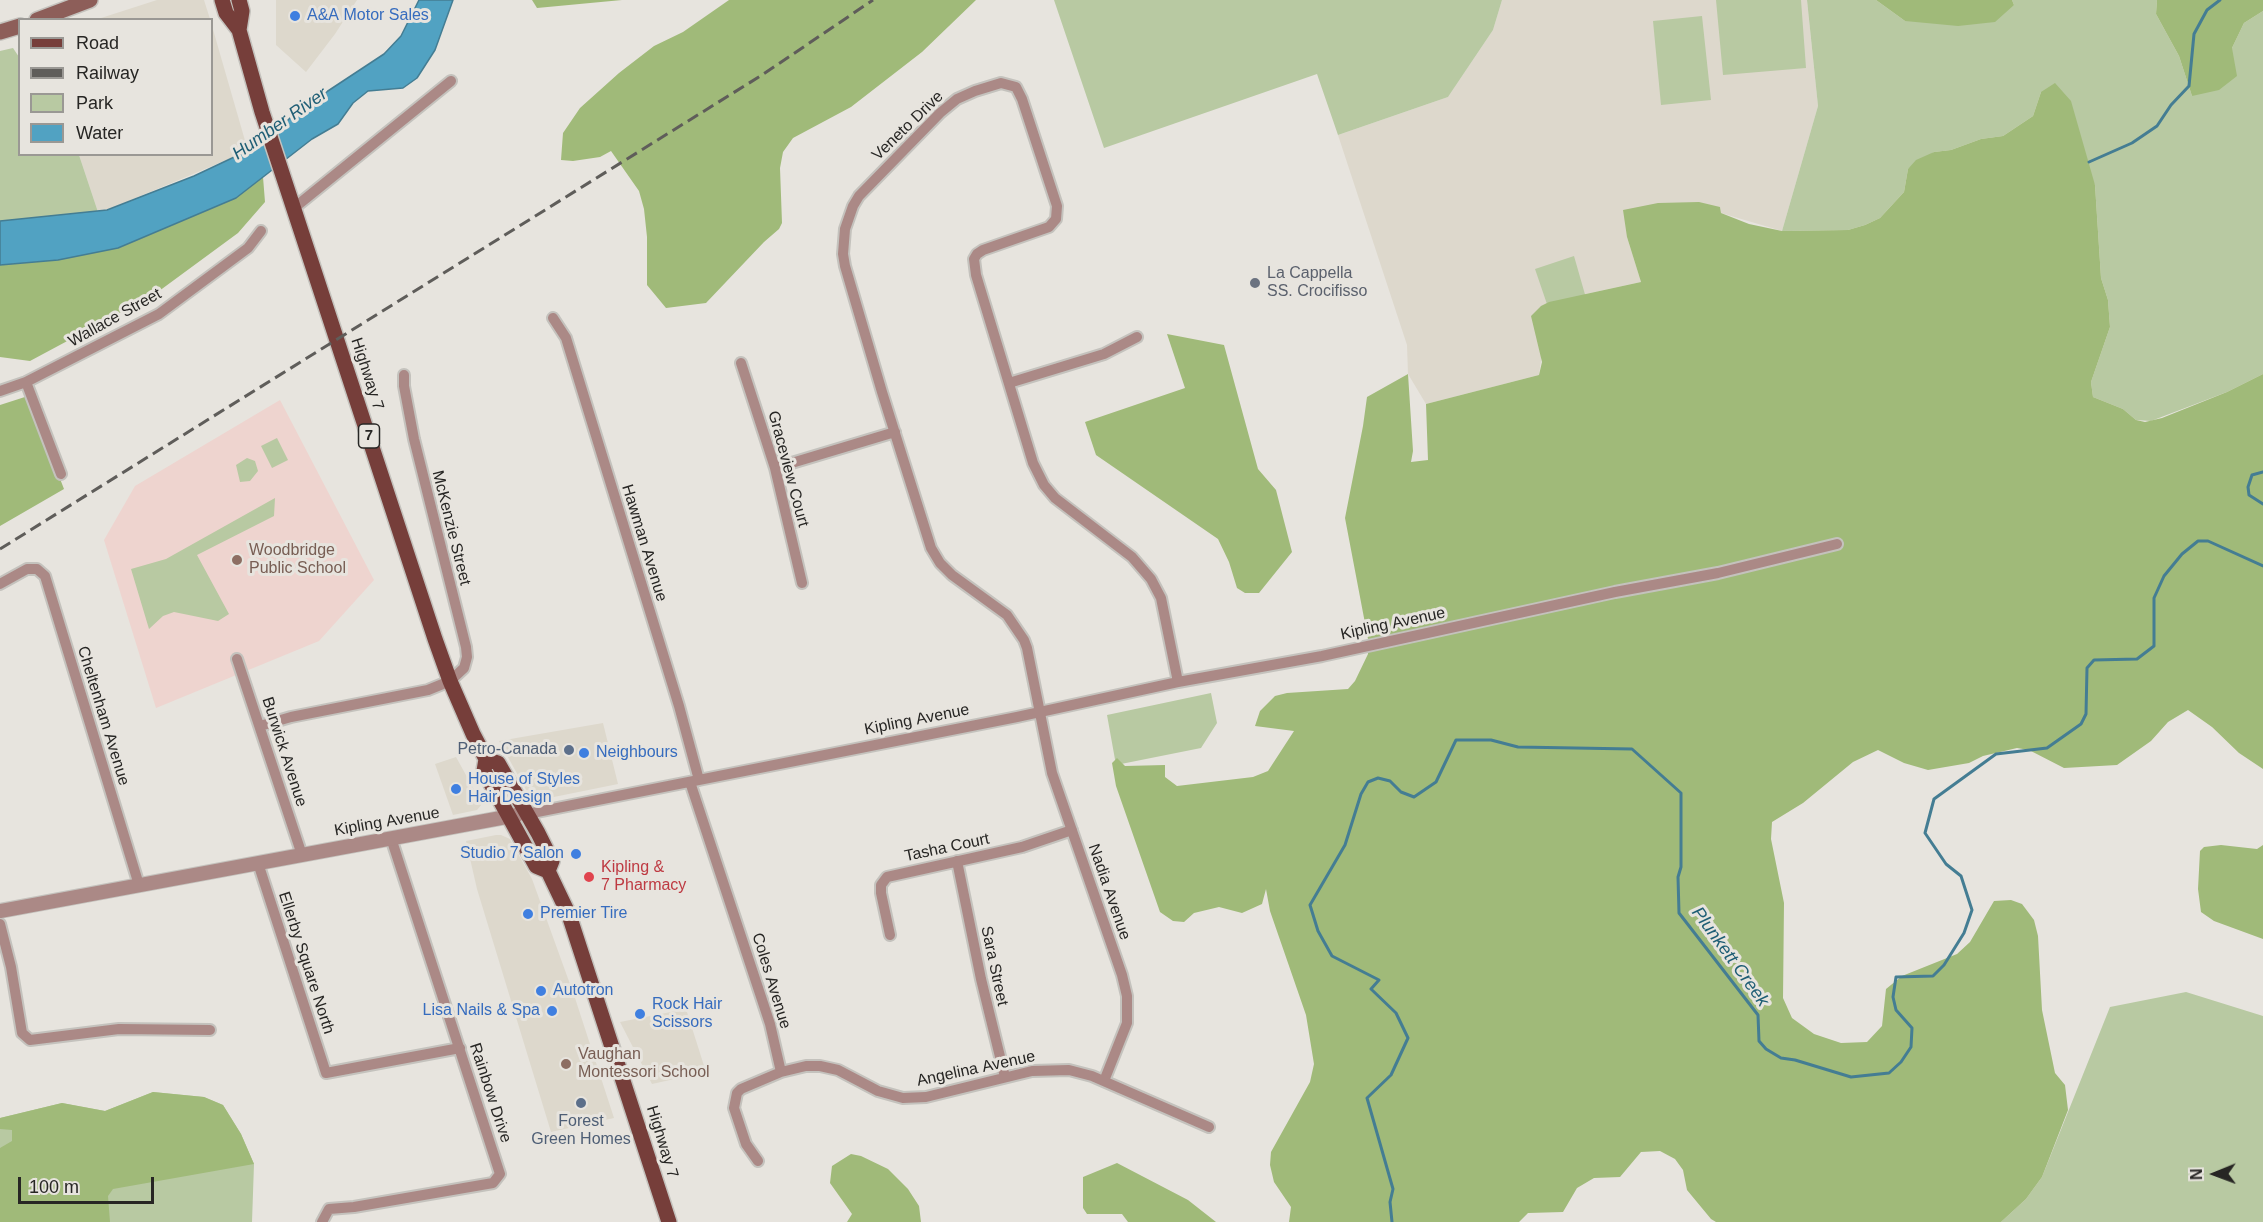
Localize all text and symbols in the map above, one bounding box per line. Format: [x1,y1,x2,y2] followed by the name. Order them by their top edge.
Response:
[307,6,429,26] place label: A&A Motor Sales
[288,9,302,23] marker: A&A Motor Sales
[18,18,213,156] legend
[76,33,119,53] text: Road
[76,63,139,83] text: Railway
[228,83,332,165] water label: Humber River
[868,87,948,165] street label: Veneto Drive
[76,93,113,113] text: Park
[76,123,123,143] text: Water
[1267,264,1367,302] place label: La Cappella SS. Crocifisso
[1248,276,1262,290] marker: La Cappella SS. Crocifisso
[65,285,165,351] street label: Wallace Street
[346,336,388,412] street label: Highway 7
[763,409,813,529] street label: Graceview Court
[358,424,380,448] road number: 7
[427,469,475,587] street label: McKenzie Street
[617,482,671,604] street label: Hawman Avenue
[249,541,346,579] place label: Woodbridge Public School
[230,553,244,567] marker: Woodbridge Public School
[1339,604,1447,644] street label: Kipling Avenue
[73,644,133,788] street label: Cheltenham Avenue
[257,695,311,809] street label: Burwick Avenue
[863,700,971,740] street label: Kipling Avenue
[457,740,557,760] place label: Petro-Canada
[562,743,576,757] marker: Petro-Canada
[596,743,678,763] place label: Neighbours
[577,746,591,760] marker: Neighbours
[468,770,580,808] place label: House of Styles Hair Design
[449,782,463,796] marker: House of Styles Hair Design
[333,803,441,841] street label: Kipling Avenue
[903,830,991,866] street label: Tasha Court
[1084,841,1134,943] street label: Nadia Avenue
[460,844,564,864] place label: Studio 7 Salon
[569,847,583,861] marker: Studio 7 Salon
[601,858,686,896] place label: Kipling & 7 Pharmacy
[582,870,596,884] marker: Kipling & 7 Pharmacy
[274,889,338,1037] street label: Ellerby Square North
[1687,903,1773,1011] water label: Plunkett Creek
[540,904,627,924] place label: Premier Tire
[521,907,535,921] marker: Premier Tire
[976,924,1012,1008] street label: Sara Street
[747,931,795,1031] street label: Coles Avenue
[553,981,613,1001] place label: Autotron
[534,984,548,998] marker: Autotron
[652,995,722,1033] place label: Rock Hair Scissors
[423,1001,540,1021] place label: Lisa Nails & Spa
[545,1004,559,1018] marker: Lisa Nails & Spa
[633,1007,647,1021] marker: Rock Hair Scissors
[465,1041,515,1145] street label: Rainbow Drive
[578,1045,710,1083] place label: Vaughan Montessori School
[915,1047,1037,1091] street label: Angelina Avenue
[559,1057,573,1071] marker: Vaughan Montessori School
[574,1096,588,1110] marker: Forest Green Homes
[642,1103,682,1181] street label: Highway 7
[531,1112,631,1150] place label: Forest Green Homes
[2185,1144,2245,1204] north arrow
[21,1165,158,1203] scale bar
[2188,1168,2205,1180] text: N
[29,1177,79,1197] text: 100 m

